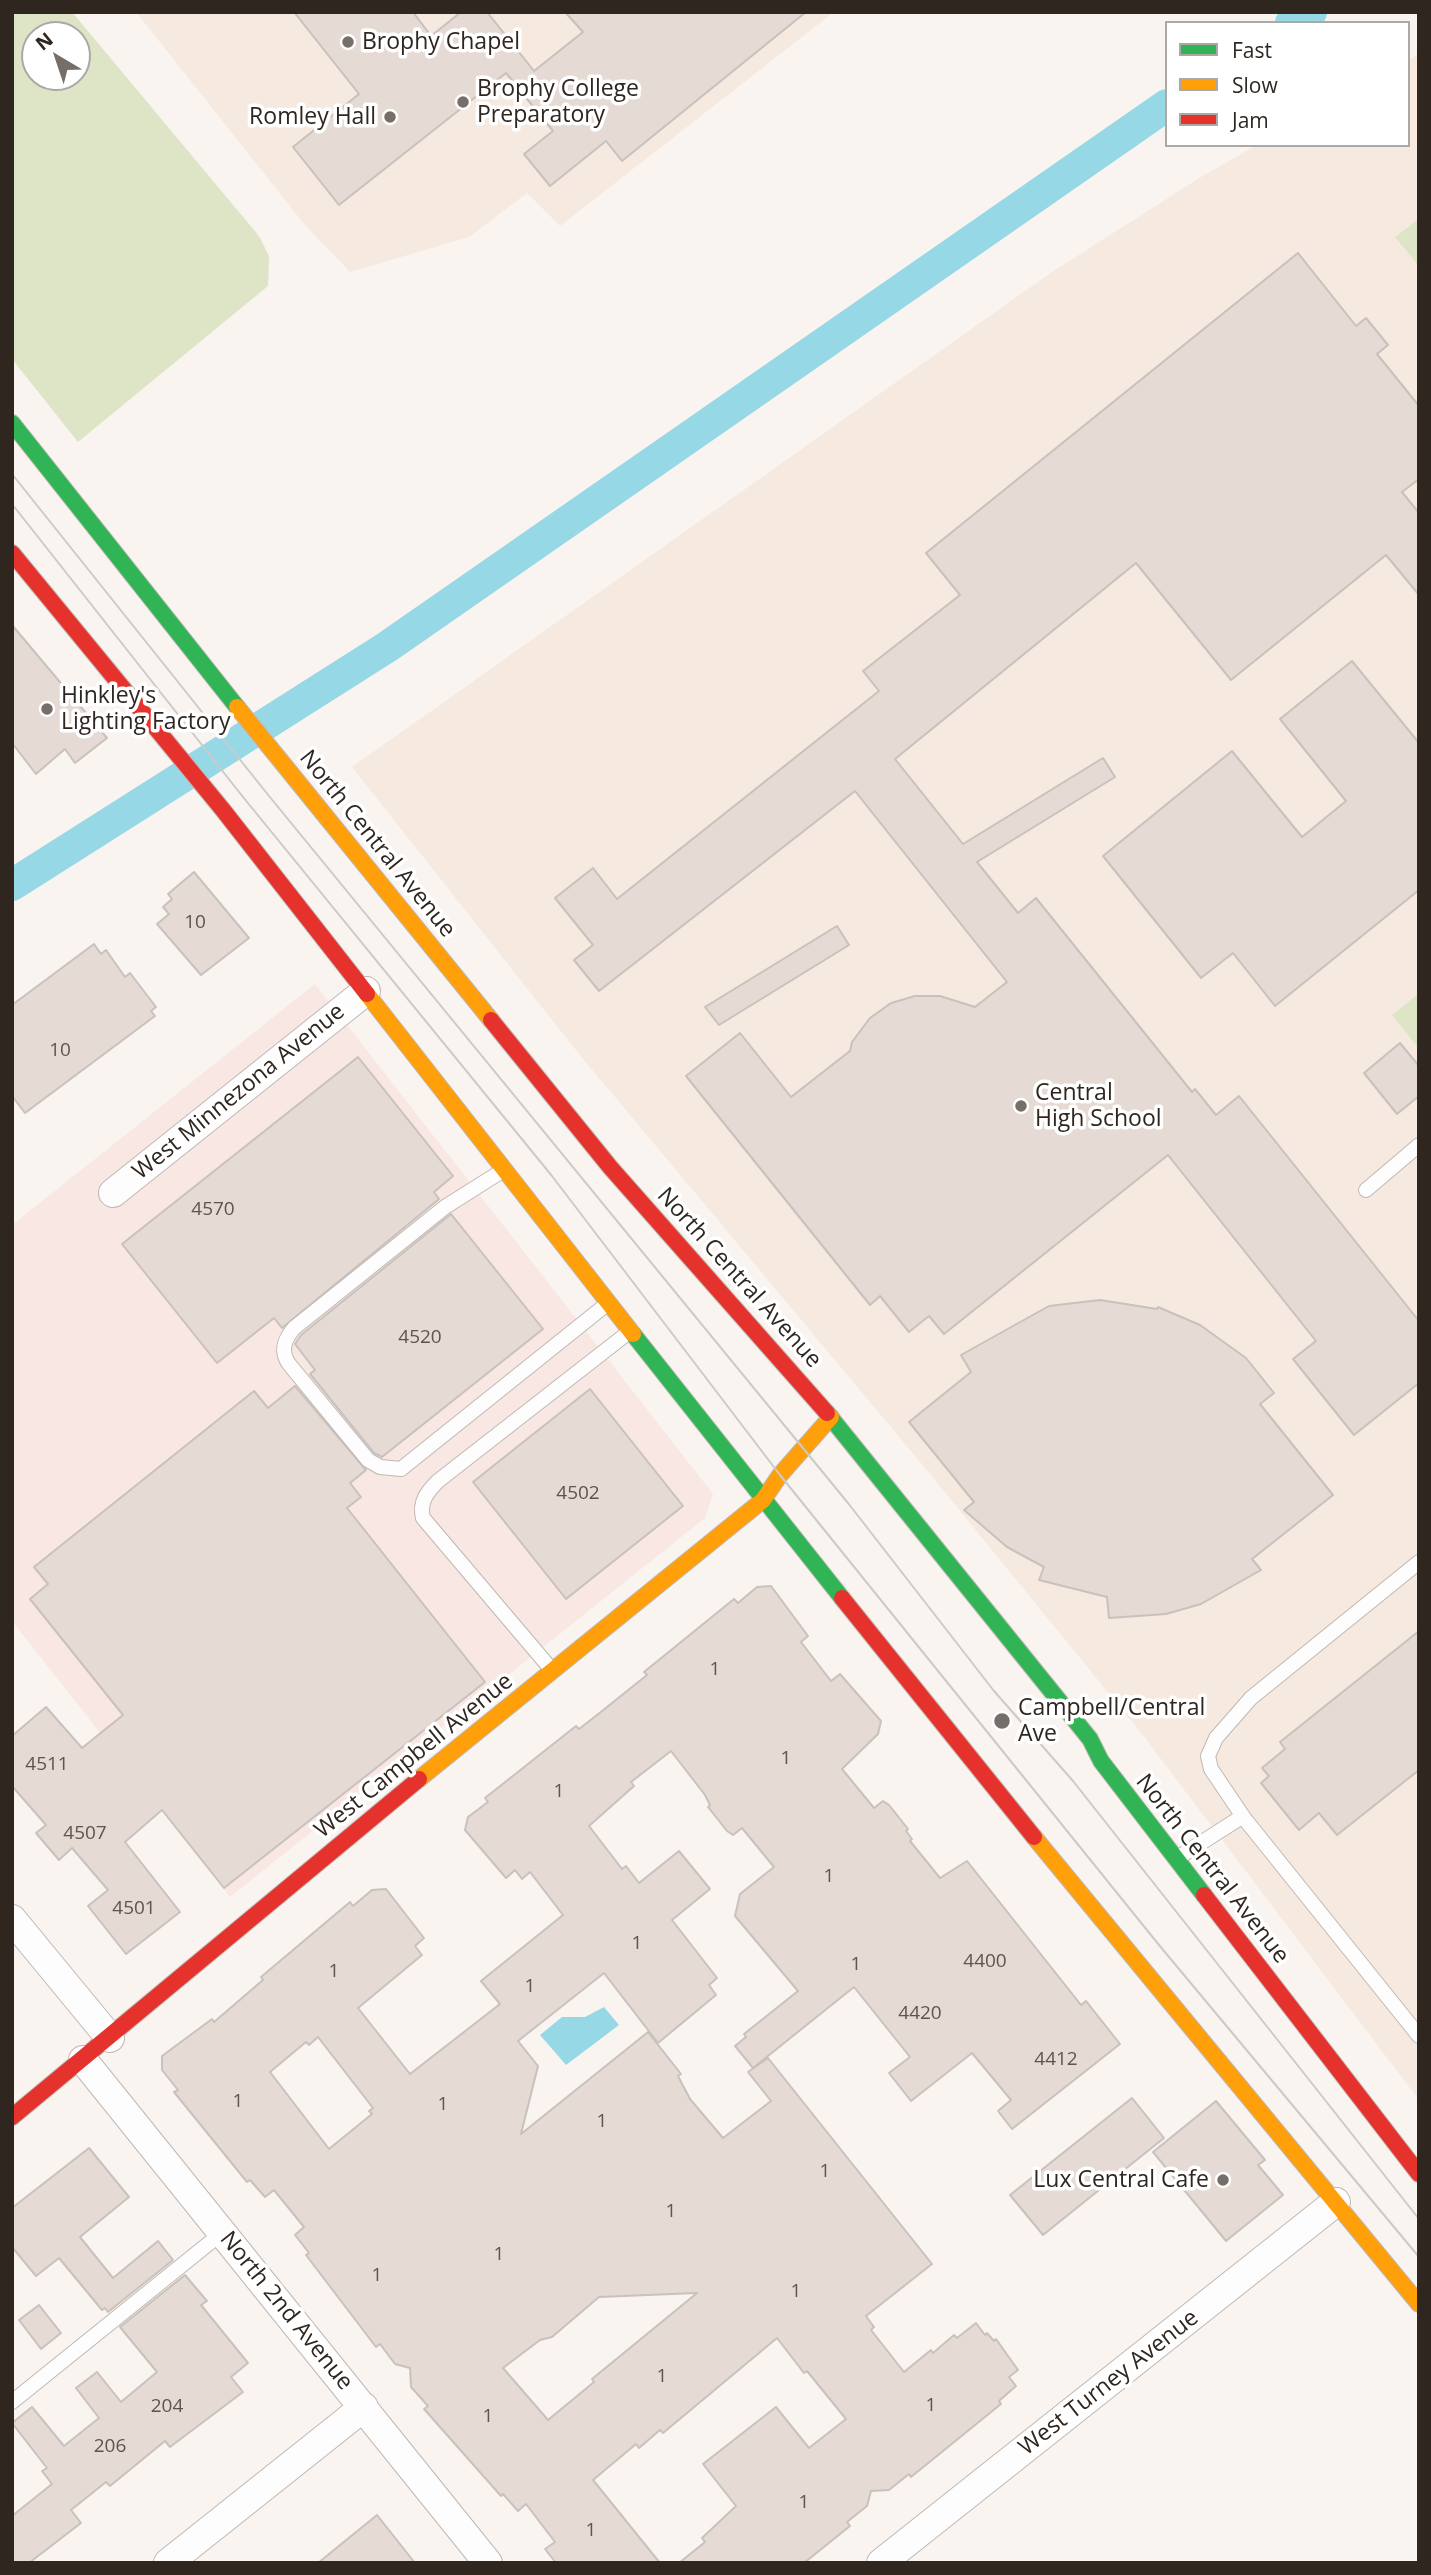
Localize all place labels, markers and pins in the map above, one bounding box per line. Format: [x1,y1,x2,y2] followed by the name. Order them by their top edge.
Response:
[362,28,520,56] place label: Brophy Chapel
[340,34,356,50] marker: Brophy Chapel
[477,75,639,129] place label: Brophy College Preparatory
[455,94,471,110] marker: Brophy College Preparatory
[249,103,376,131] place label: Romley Hall
[382,109,398,125] marker: Romley Hall
[61,682,231,736] place label: Hinkley's Lighting Factory
[39,701,55,717] marker: Hinkley's Lighting Factory
[1035,1079,1162,1133] place label: Central High School
[1013,1098,1029,1114] marker: Central High School
[1018,1694,1205,1748] place label: Campbell/Central Ave
[992,1711,1012,1731] marker: Campbell/Central Ave
[1033,2166,1209,2194] place label: Lux Central Cafe
[1215,2172,1231,2188] marker: Lux Central Cafe

